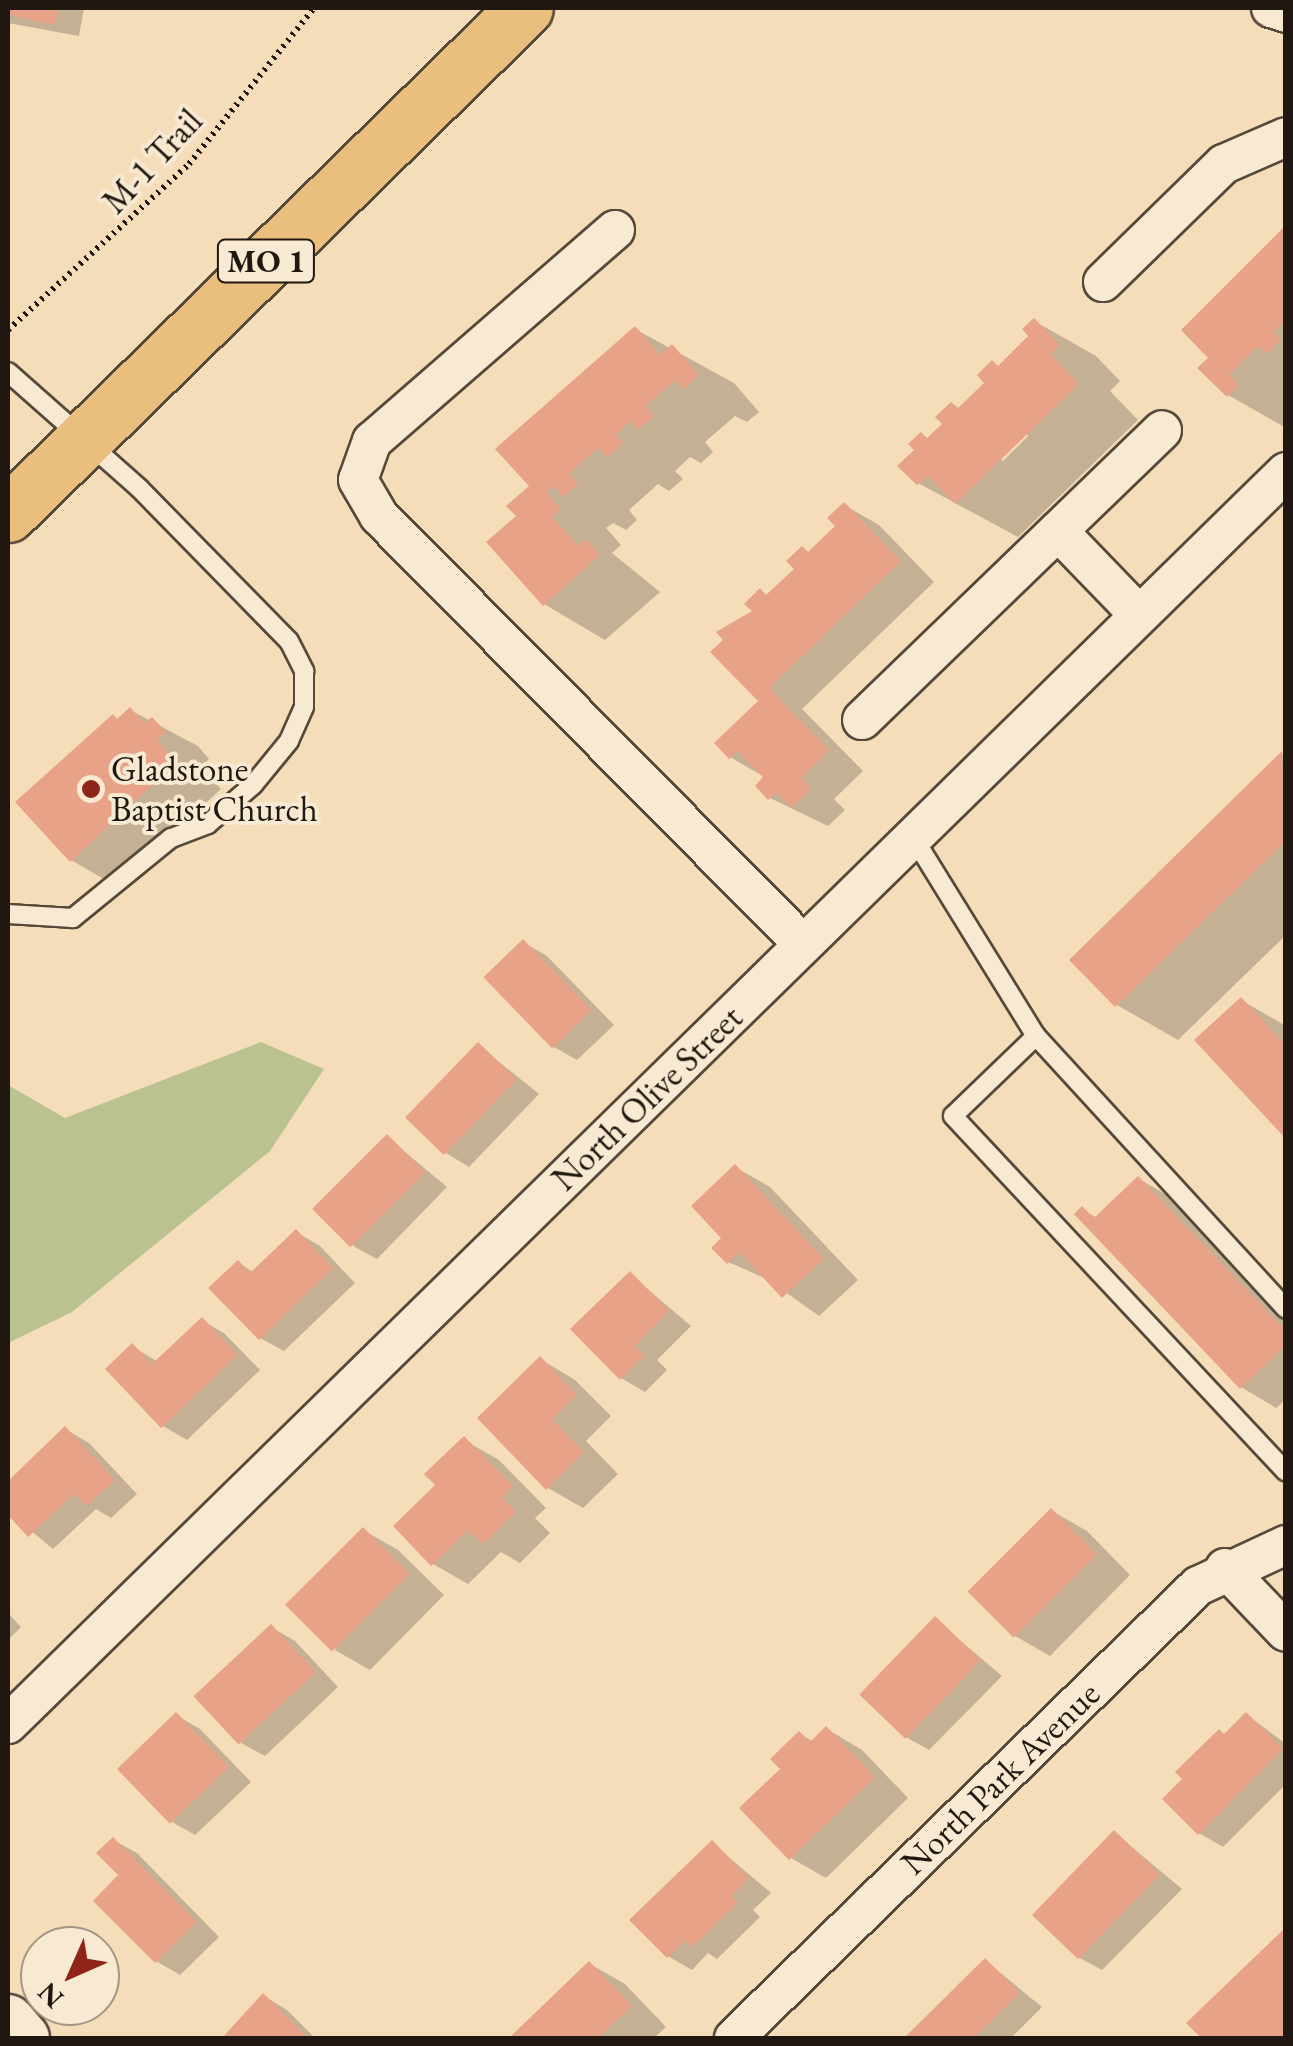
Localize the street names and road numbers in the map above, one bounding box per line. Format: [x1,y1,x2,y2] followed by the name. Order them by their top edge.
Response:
[93,100,211,222] street label: M-1 Trail
[216,234,316,288] road number: MO 1
[543,997,751,1199] street label: North Olive Street
[892,1673,1108,1883] street label: North Park Avenue

